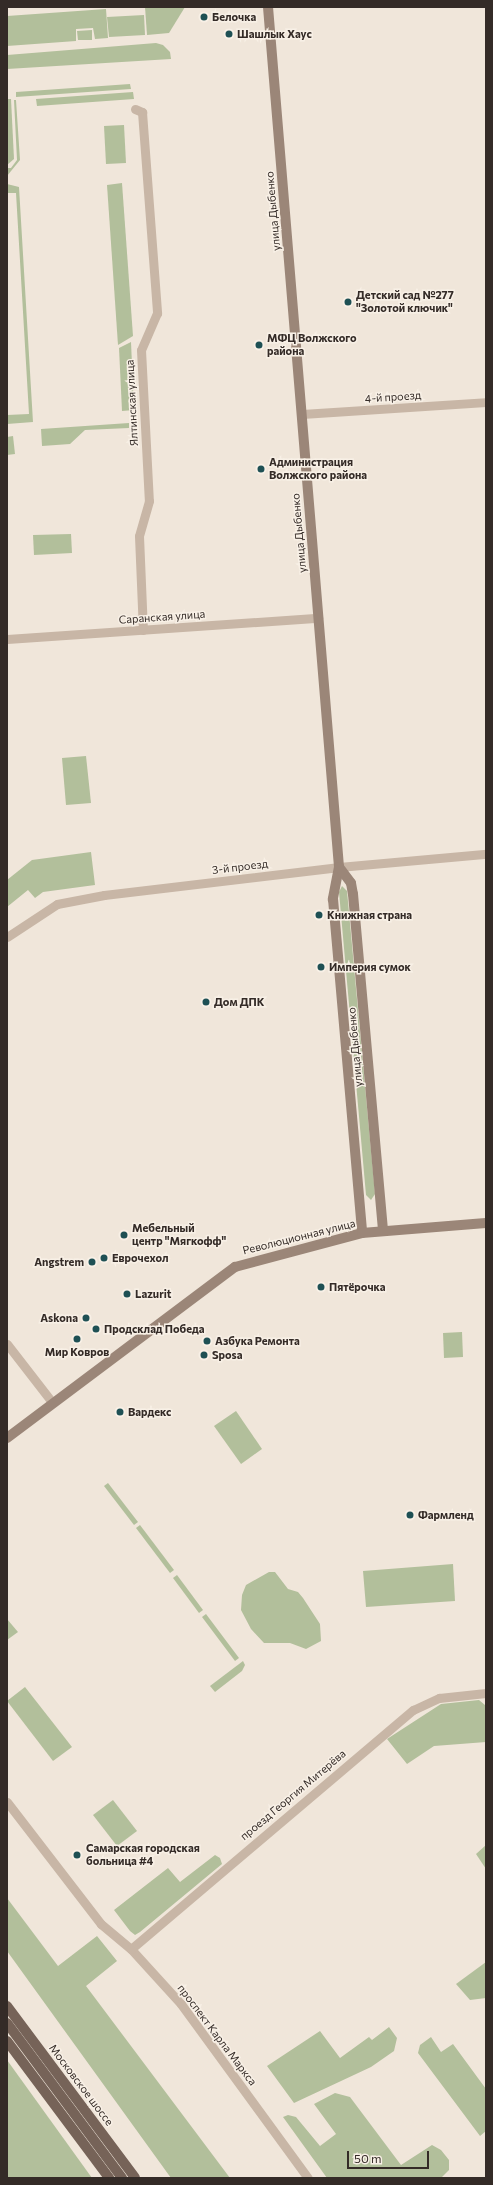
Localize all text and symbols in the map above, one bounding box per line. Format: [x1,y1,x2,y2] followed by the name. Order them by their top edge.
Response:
[212,10,256,24] place label: Белочка
[199,12,209,22] marker: Белочка
[237,27,312,41] place label: Шашлык Хаус
[224,29,234,39] marker: Шашлык Хаус
[263,171,283,251] street label: улица Дыбенко
[356,289,454,315] place label: Детский сад №277 "Золотой ключик"
[343,297,353,307] marker: Детский сад №277 "Золотой ключик"
[267,332,357,358] place label: МФЦ Волжского района
[254,340,264,350] marker: МФЦ Волжского района
[123,359,141,447] street label: Ялтинская улица
[364,388,422,406] street label: 4-й проезд
[269,456,367,482] place label: Администрация Волжского района
[256,464,266,474] marker: Администрация Волжского района
[289,493,309,573] street label: улица Дыбенко
[118,607,206,627] street label: Саранская улица
[211,857,269,877] street label: 3-й проезд
[327,908,412,922] place label: Книжная страна
[314,910,324,920] marker: Книжная страна
[329,960,411,974] place label: Империя сумок
[316,962,326,972] marker: Империя сумок
[214,995,264,1009] place label: Дом ДПК
[201,997,211,1007] marker: Дом ДПК
[345,1007,365,1087] street label: улица Дыбенко
[241,1217,357,1257] street label: Революционная улица
[132,1222,226,1248] place label: Мебельный центр "Мягкофф"
[119,1230,129,1240] marker: Мебельный центр "Мягкофф"
[112,1251,169,1265] place label: Еврочехол
[99,1253,109,1263] marker: Еврочехол
[34,1255,84,1269] place label: Angstrem
[87,1257,97,1267] marker: Angstrem
[329,1280,385,1294] place label: Пятёрочка
[316,1282,326,1292] marker: Пятёрочка
[135,1287,171,1301] place label: Lazurit
[122,1289,132,1299] marker: Lazurit
[40,1311,78,1325] place label: Askona
[81,1313,91,1323] marker: Askona
[104,1322,204,1336] place label: Продсклад Победа
[91,1324,101,1334] marker: Продсклад Победа
[72,1334,82,1344] marker: Мир Ковров
[215,1334,300,1348] place label: Азбука Ремонта
[202,1336,212,1346] marker: Азбука Ремонта
[45,1345,109,1359] place label: Мир Ковров
[212,1348,243,1362] place label: Sposa
[199,1350,209,1360] marker: Sposa
[128,1405,171,1419] place label: Вардекс
[115,1407,125,1417] marker: Вардекс
[418,1508,474,1522] place label: Фармленд
[405,1510,415,1520] marker: Фармленд
[238,1747,348,1843] street label: проезд Георгия Митерёва
[86,1842,200,1868] place label: Самарская городская больница #4
[71,1849,83,1861] marker: Самарская городская больница #4
[175,1982,259,2088] street label: проспект Карла Маркса
[46,2042,116,2128] street label: Московское шоссе
[349,2143,431,2169] scale bar
[354,2151,382,2165] text: 50 m

